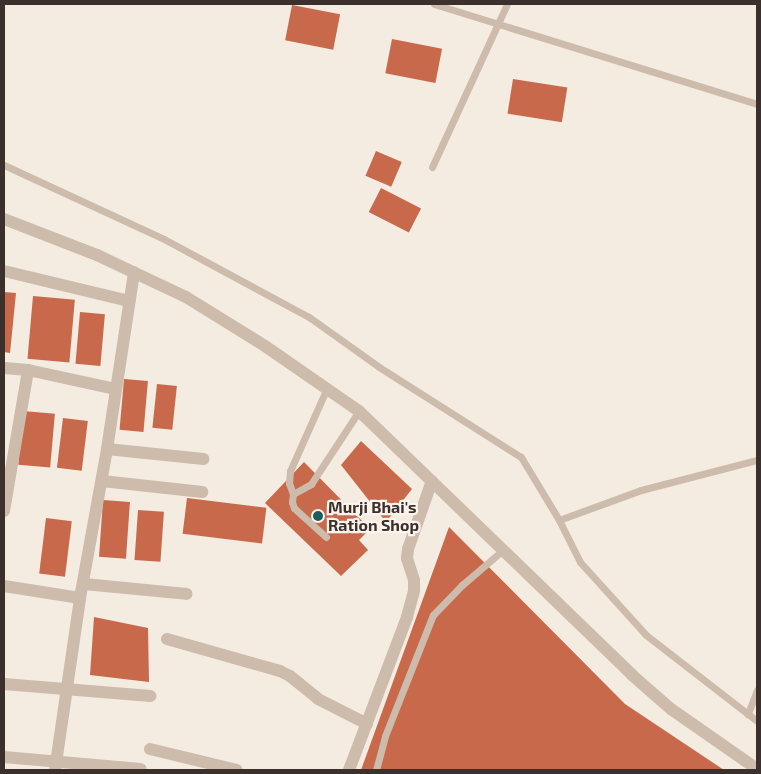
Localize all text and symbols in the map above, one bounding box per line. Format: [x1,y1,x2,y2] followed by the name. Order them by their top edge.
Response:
[328,497,419,535] place label: Murji Bhai's Ration Shop
[312,510,324,522] marker: Murji Bhai's Ration Shop

